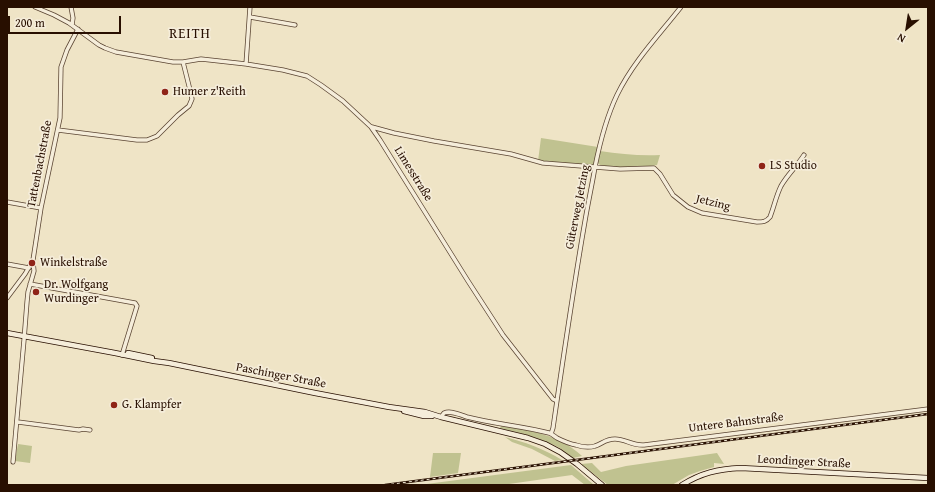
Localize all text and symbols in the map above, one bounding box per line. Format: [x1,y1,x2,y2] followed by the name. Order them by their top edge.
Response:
[10,8,123,34] scale bar
[887,8,927,48] north arrow
[15,14,45,31] text: 200 m
[169,26,211,42] district label: REITH
[894,30,908,47] text: N
[173,85,246,99] place label: Humer z'Reith
[160,87,170,97] marker: Humer z'Reith
[24,119,56,209] street label: Tattenbachstraße
[391,144,435,204] street label: Limesstraße
[770,159,817,173] place label: LS Studio
[757,161,767,171] marker: LS Studio
[563,163,593,251] street label: Güterweg Jetzing
[694,192,732,214] street label: Jetzing
[40,256,107,270] place label: Winkelstraße
[27,258,37,268] marker: Winkelstraße
[44,278,108,306] place label: Dr. Wolfgang Wurdinger
[31,287,41,297] marker: Dr. Wolfgang Wurdinger
[235,360,327,392] street label: Paschinger Straße
[122,398,181,412] place label: G. Klampfer
[109,400,119,410] marker: G. Klampfer
[688,410,784,436] street label: Untere Bahnstraße
[757,452,851,472] street label: Leondinger Straße

